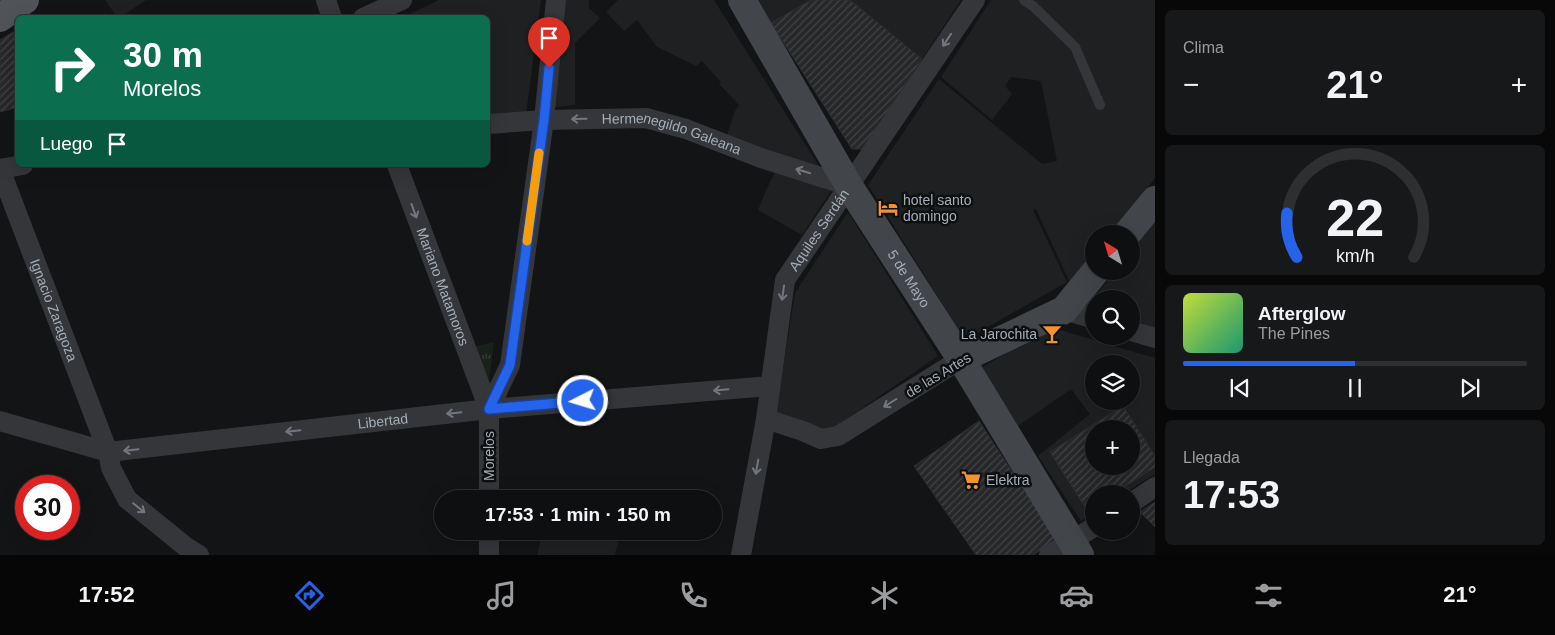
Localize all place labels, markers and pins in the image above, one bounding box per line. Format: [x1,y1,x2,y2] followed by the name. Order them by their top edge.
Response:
[528,17,570,68] pin
[903,192,972,224] place label: hotel santo domingo
[877,197,899,219] hotel icon: hotel santo domingo
[1041,323,1063,345] bar icon: La Jarochita
[961,326,1037,342] place label: La Jarochita
[960,469,982,491] supermarket icon: Elektra
[986,472,1030,488] place label: Elektra

